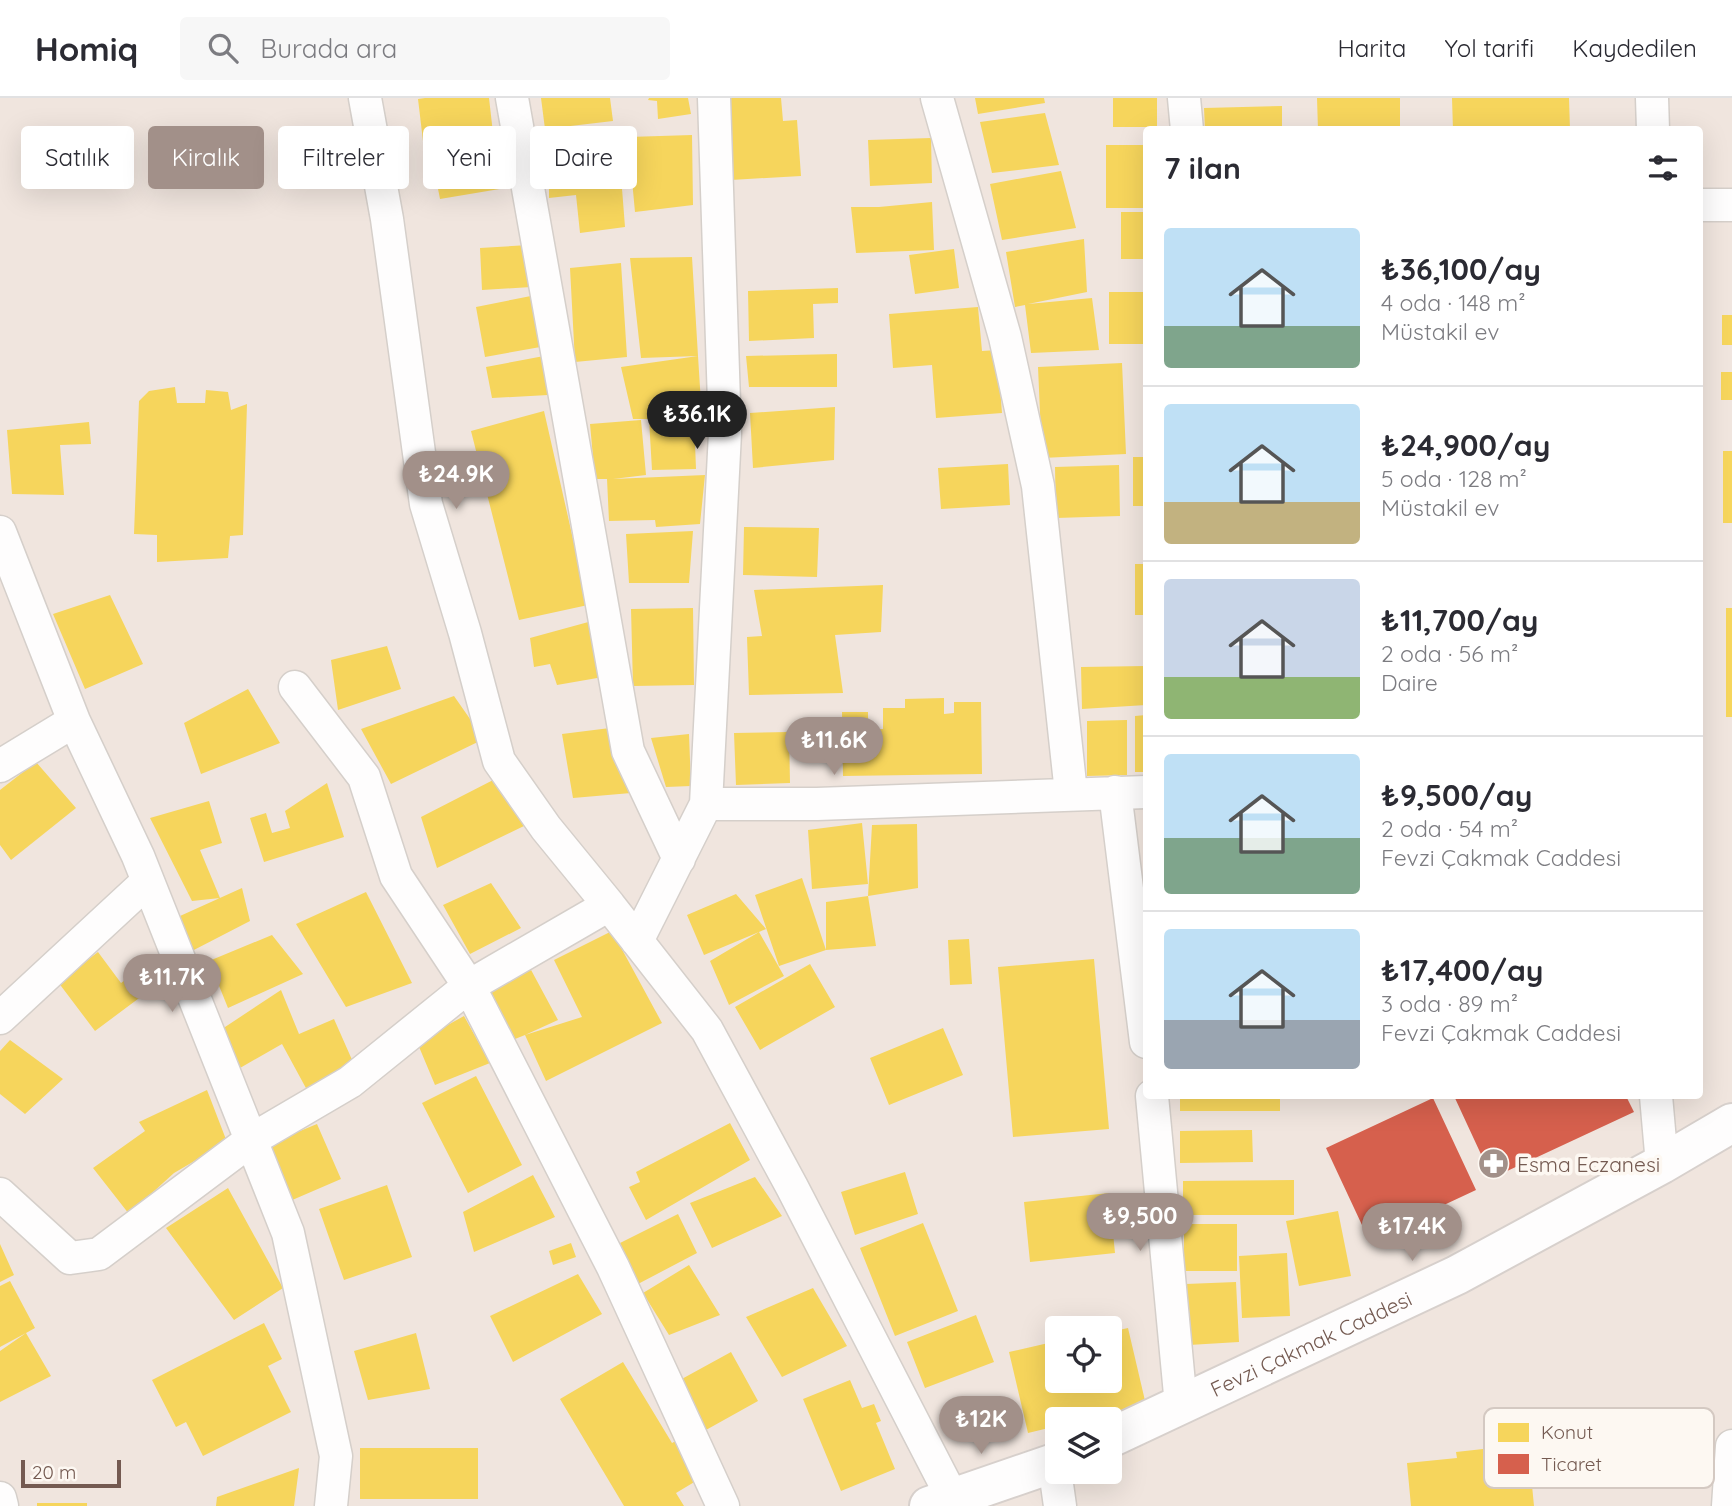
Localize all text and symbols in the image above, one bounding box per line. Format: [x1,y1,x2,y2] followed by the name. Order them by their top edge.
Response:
[180,17,670,80] search box
[35,28,138,69] text: Homiq
[204,29,242,67] icon: search
[260,32,397,65] text: Burada ara
[1338,33,1406,63] text: Harita
[1444,33,1534,63] text: Yol tarifi
[1572,33,1697,63] text: Kaydedilen
[21,126,134,189] chip: Satılık
[148,126,264,189] chip: Kiralık
[278,126,409,189] chip: Filtreler
[423,126,516,189] chip: Yeni
[530,126,637,189] chip: Daire
[1164,149,1241,187] text: 7 ilan
[1644,149,1682,187] icon: filters
[1381,250,1541,288] text: ₺36,100/ay
[1220,256,1304,340] icon: home
[1381,288,1525,317] text: 4 oda · 148 m²
[1381,317,1499,346] text: Müstakil ev
[640,392,754,451] pin: ₺36.1K
[663,399,731,428] text: ₺36.1K
[1381,426,1550,464] text: ₺24,900/ay
[1220,432,1304,516] icon: home
[399,452,513,511] pin: ₺24.9K
[418,459,494,488] text: ₺24.9K
[1381,464,1527,493] text: 5 oda · 128 m²
[1381,493,1499,522] text: Müstakil ev
[1381,601,1538,639] text: ₺11,700/ay
[1220,607,1304,691] icon: home
[1381,639,1518,668] text: 2 oda · 56 m²
[1381,668,1438,697] text: Daire
[777,718,891,777] pin: ₺11.6K
[801,725,867,754] text: ₺11.6K
[1381,776,1532,814] text: ₺9,500/ay
[1220,782,1304,866] icon: home
[1381,814,1518,843] text: 2 oda · 54 m²
[1381,843,1621,872] text: Fevzi Çakmak Caddesi
[1381,951,1543,989] text: ₺17,400/ay
[115,954,229,1014] pin: ₺11.7K
[1220,957,1304,1041] icon: home
[139,962,205,991] text: ₺11.7K
[1381,989,1518,1018] text: 3 oda · 89 m²
[1381,1018,1621,1047] text: Fevzi Çakmak Caddesi
[1477,1147,1511,1181] pharmacy icon: Esma Eczanesi
[1517,1151,1660,1177] place label: Esma Eczanesi
[1083,1194,1197,1253] pin: ₺9,500
[1103,1201,1177,1230] text: ₺9,500
[1355,1204,1469,1263] pin: ₺17.4K
[1378,1211,1446,1240] text: ₺17.4K
[1206,1285,1416,1402] street label: Fevzi Çakmak Caddesi
[1045,1316,1122,1484] map controls
[1045,1316,1122,1393] button: locate
[940,1396,1022,1456] pin: ₺12K
[955,1404,1007,1433] text: ₺12K
[1045,1407,1122,1484] button: layers
[1484,1408,1714,1488] legend
[1541,1420,1593,1444] text: Konut
[1541,1452,1602,1476] text: Ticaret
[21,1457,121,1489] scale bar
[32,1460,76,1484] text: 20 m

